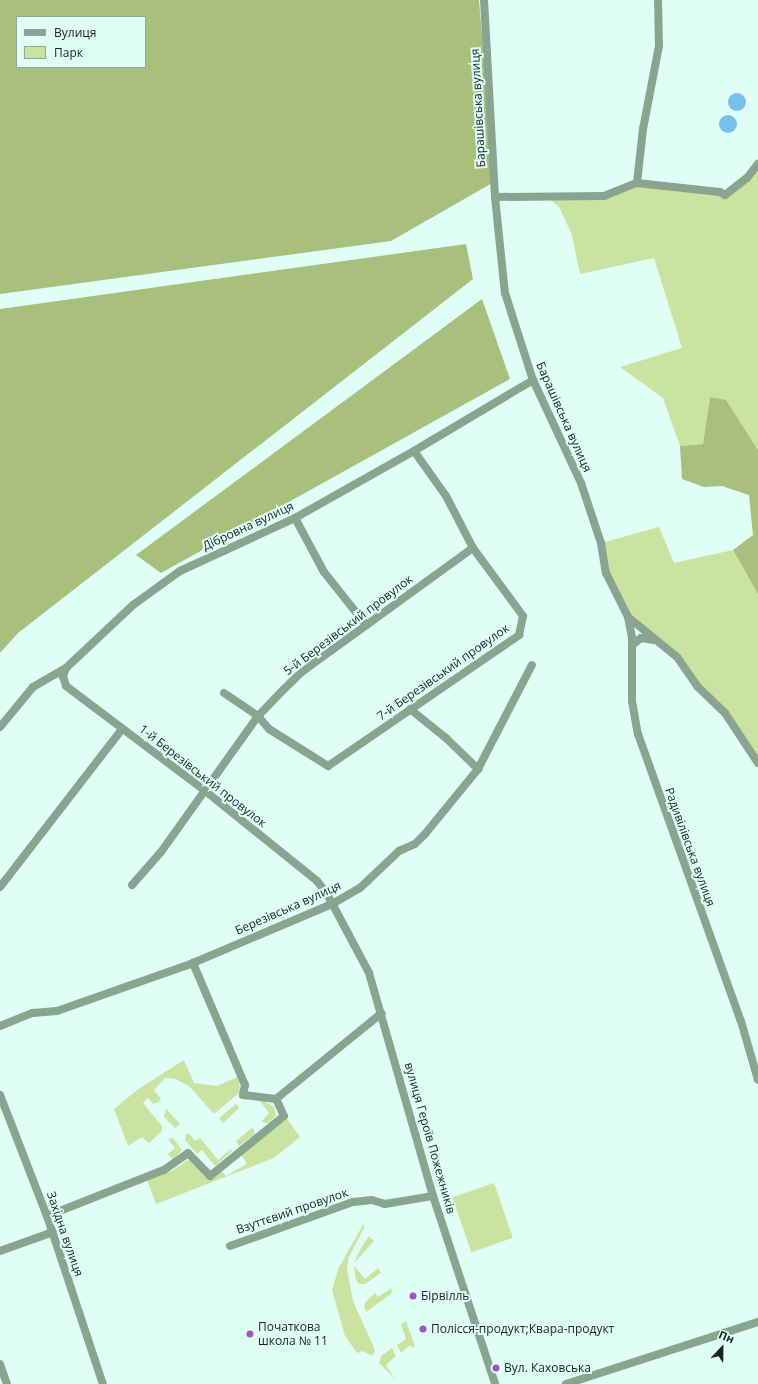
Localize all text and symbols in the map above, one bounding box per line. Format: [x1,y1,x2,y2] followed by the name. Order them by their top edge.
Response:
[16,16,146,68] legend
[54,24,96,41] text: Вулиця
[54,44,83,61] text: Парк
[468,48,488,168] street label: Барашівська вулиця
[533,360,595,474] street label: Барашівська вулиця
[200,499,296,553] street label: Дібровна вулиця
[281,572,415,678] street label: 5-й Березівський провулок
[374,621,512,723] street label: 7-й Березівський провулок
[136,722,270,830] street label: 1-й Березівський провулок
[662,786,718,908] street label: Радивілівська вулиця
[233,878,343,938] street label: Березівська вулиця
[401,1061,459,1215] street label: вулиця Героїв Пожежників
[234,1185,350,1237] street label: Взуттєвий провулок
[44,1190,86,1278] street label: Західна вулиця
[421,1289,469,1303] place label: Бірвілль
[408,1291,418,1301] marker: Бірвілль
[258,1320,328,1348] place label: Початкова школа № 11
[431,1322,614,1336] place label: Полісся-продукт;Квара-продукт
[418,1324,428,1334] marker: Полісся-продукт;Квара-продукт
[717,1327,737,1346] text: Пн
[702,1328,742,1368] north arrow
[245,1329,255,1339] marker: Початкова школа № 11
[504,1361,591,1375] place label: Вул. Каховська
[491,1363,501,1373] marker: Вул. Каховська

